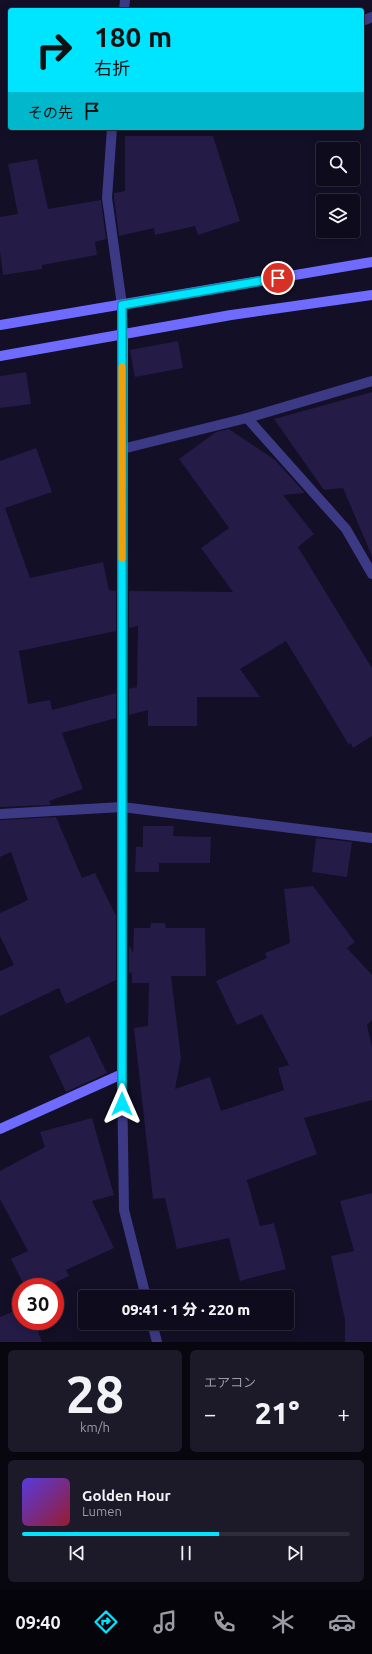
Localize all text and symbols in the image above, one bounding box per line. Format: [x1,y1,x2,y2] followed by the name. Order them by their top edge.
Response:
[94,21,172,52] text: 180 m
[28,24,80,76] icon: right
[94,58,130,78] text: 右折
[81,100,103,122] icon: arrive
[28,104,73,121] text: その先
[316,142,360,238] map controls
[316,142,360,186] button: search
[316,194,360,238] button: layers
[261,261,295,295] pin
[267,267,289,289] icon: arrive
[101,1083,143,1125] position arrow
[12,1278,64,1330] speed limit sign: 30
[122,1301,250,1318] text: 09:41 · 1 分 · 220 m
[66,1365,124,1423] text: 28
[204,1375,256,1389] text: エアコン
[255,1396,299,1430] text: 21°
[204,1401,216,1426] text: −
[338,1401,350,1426] text: +
[80,1420,110,1434] text: km/h
[82,1487,171,1504] text: Golden Hour
[82,1504,122,1518] text: Lumen
[66,1542,88,1564] icon: previous
[175,1542,197,1564] icon: pause
[284,1542,306,1564] icon: next
[92,1608,120,1636] icon: directions
[151,1608,179,1636] icon: music
[210,1608,238,1636] icon: phone
[269,1608,297,1636] icon: climate
[328,1608,356,1636] icon: car
[16,1612,61,1632] text: 09:40

